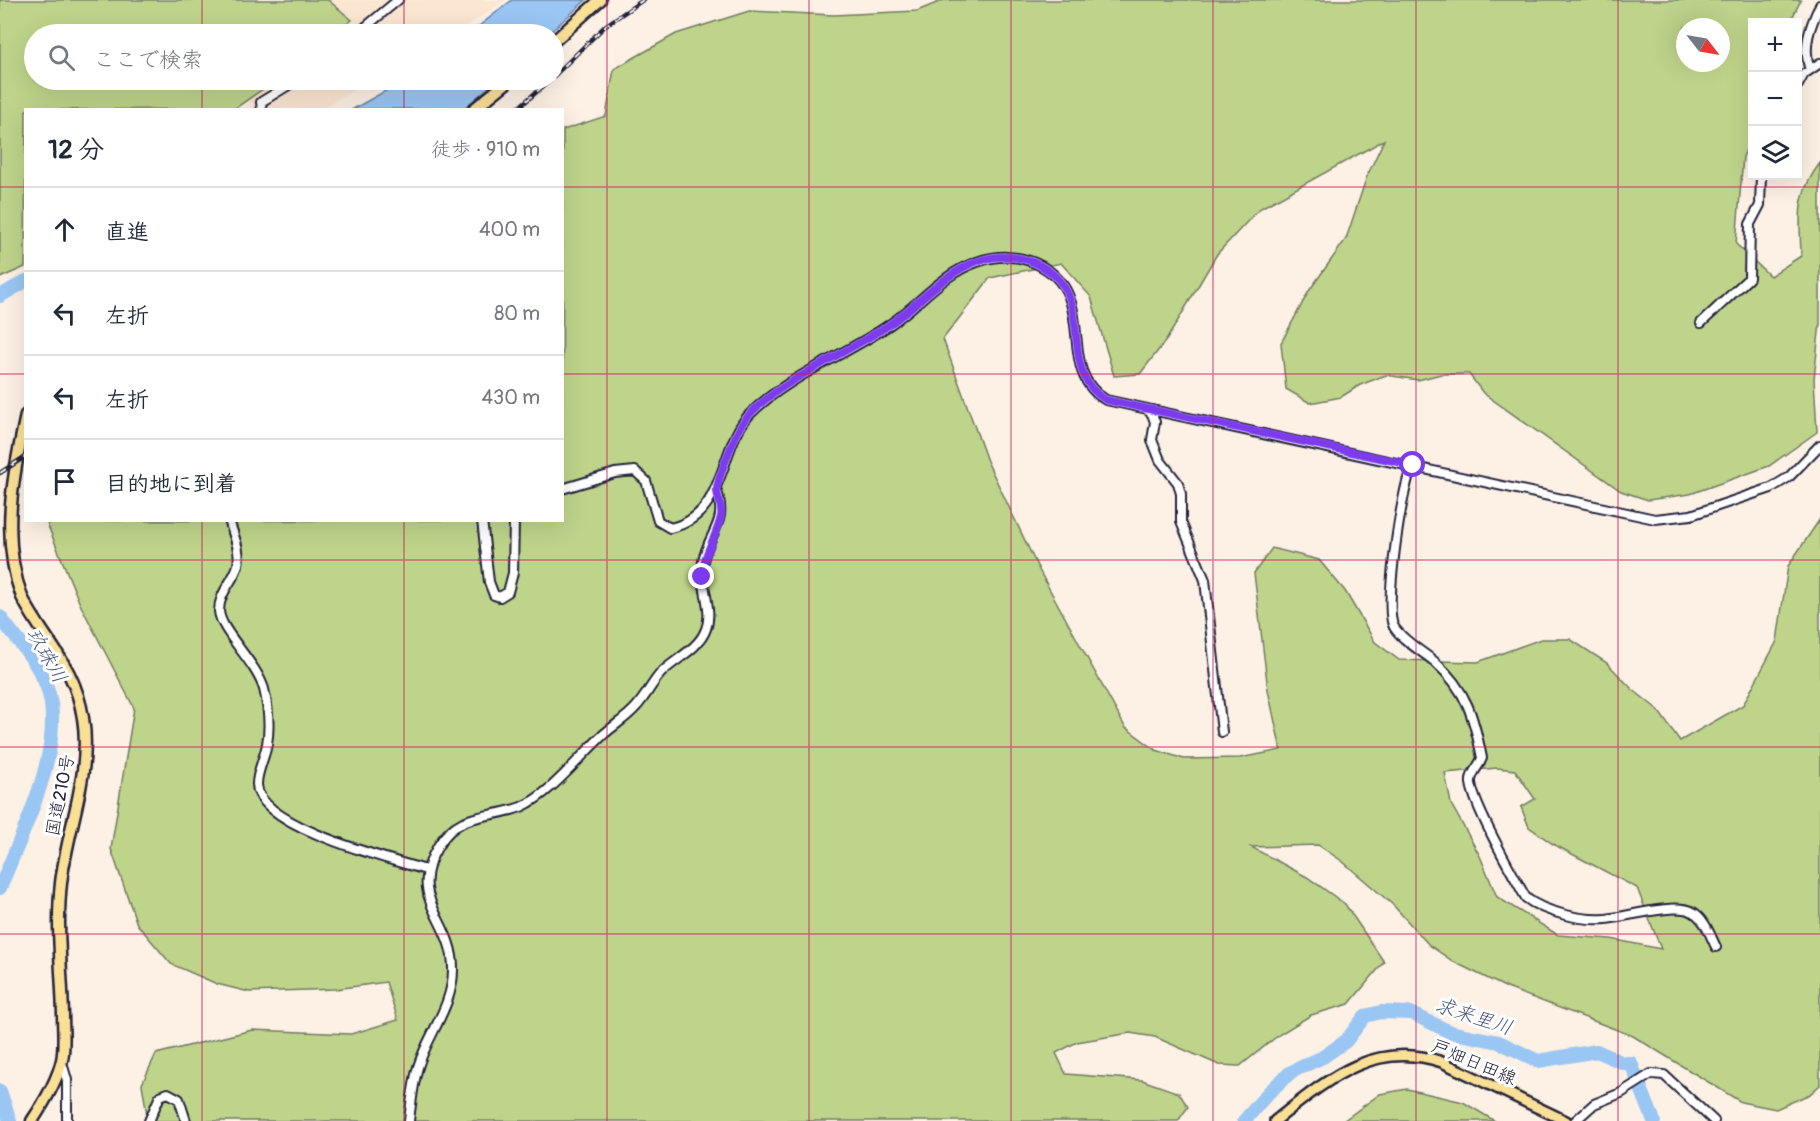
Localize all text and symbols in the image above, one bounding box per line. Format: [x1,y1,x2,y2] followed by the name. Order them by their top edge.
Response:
[1676,18,1730,72] north arrow
[1748,18,1802,180] map controls
[1748,18,1802,72] button: +
[24,24,564,90] search box
[45,41,78,74] icon: search
[93,46,203,74] text: ここで検索
[1748,72,1802,126] button: −
[1748,126,1802,180] button: layers
[48,134,104,166] text: 12 分
[431,137,540,162] text: 徒歩 · 910 m
[48,213,81,246] icon: ahead
[479,217,540,242] text: 400 m
[105,218,149,246] text: 直進
[48,297,81,330] icon: left
[494,301,540,326] text: 80 m
[105,302,149,330] text: 左折
[48,381,81,414] icon: left
[481,385,540,410] text: 430 m
[105,386,149,414] text: 左折
[1399,451,1425,477] route start
[48,465,81,498] icon: arrive
[105,470,237,498] text: 目的地に到着
[688,563,714,589] route end
[21,623,72,687] water label: 玖珠川
[41,752,80,838] street label: 国道210号
[1432,992,1516,1041] water label: 求来里川
[1428,1034,1520,1091] street label: 戸畑日田線

